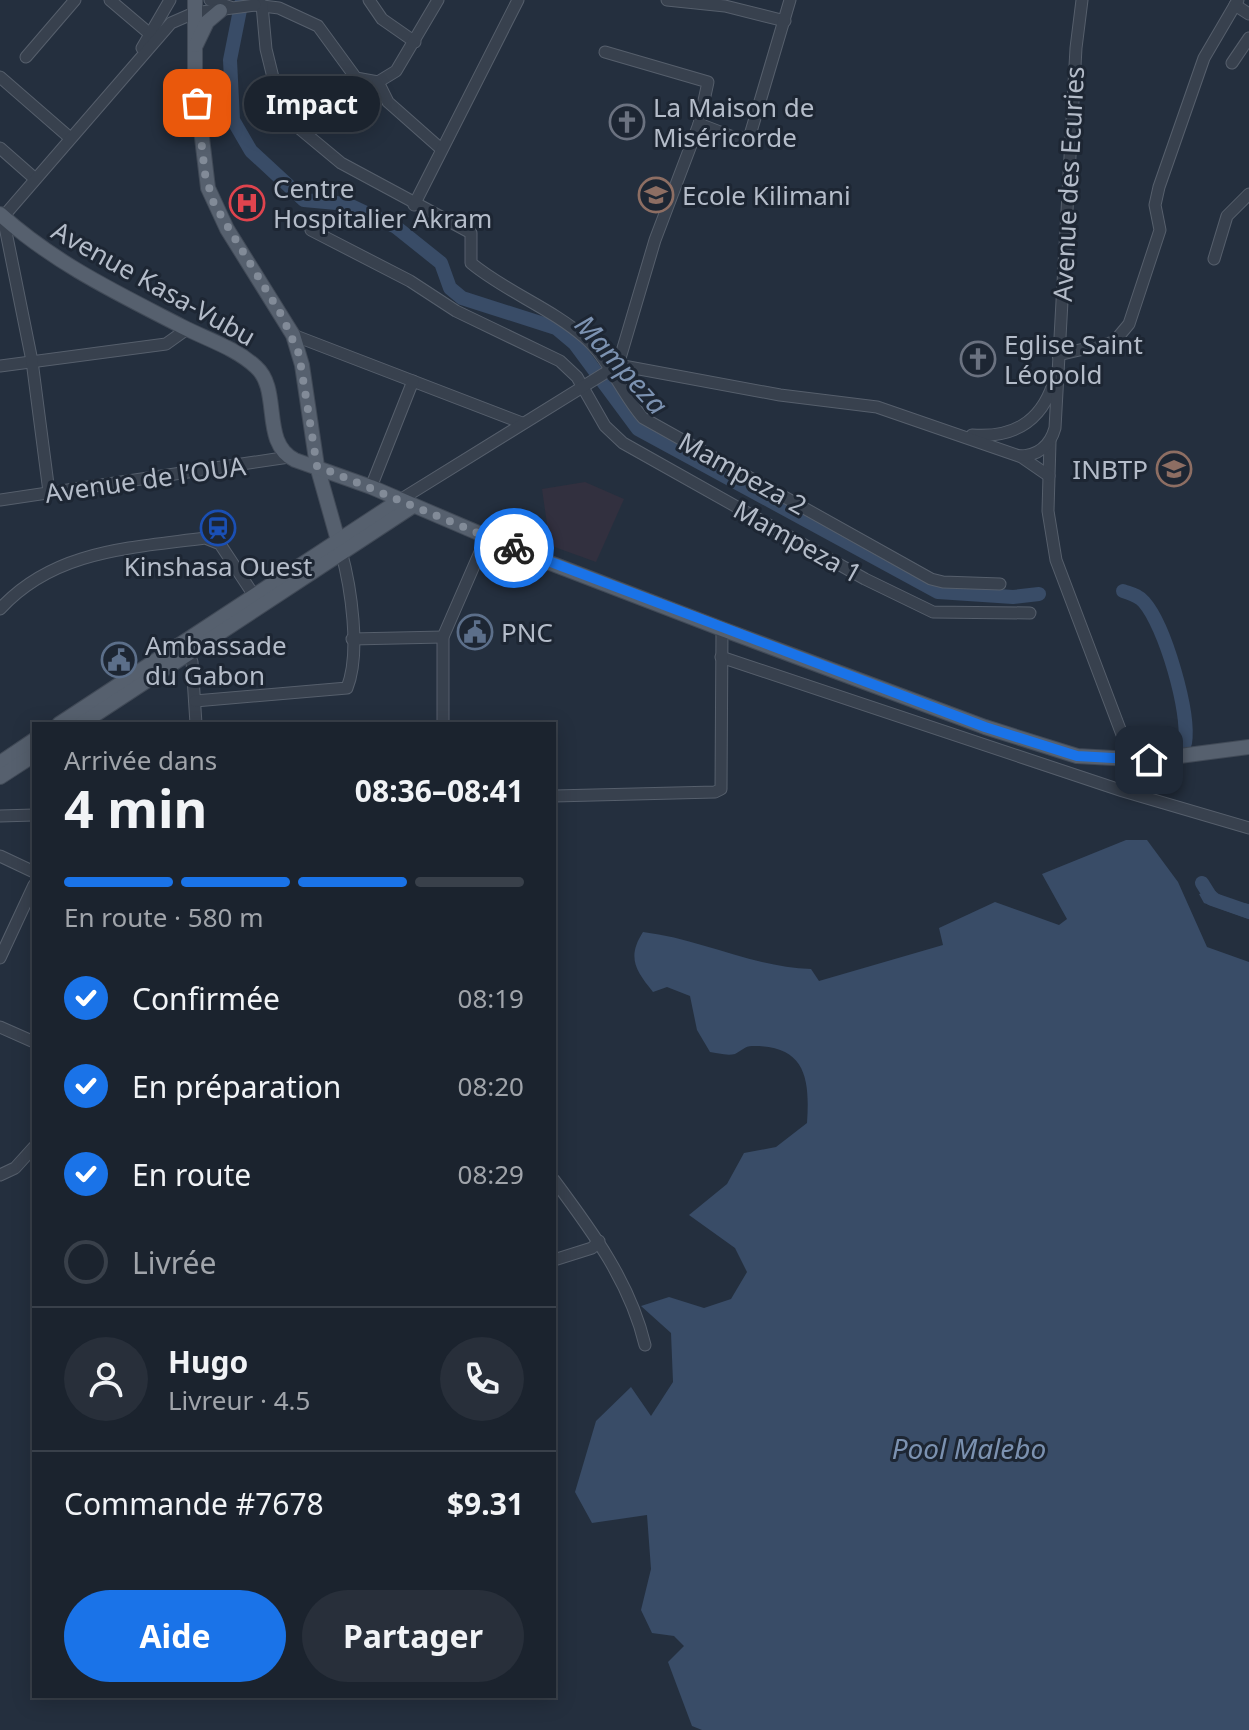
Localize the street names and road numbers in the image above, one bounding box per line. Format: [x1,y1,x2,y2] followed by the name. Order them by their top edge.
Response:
[1044,65,1092,303] street label: Avenue des Ecuries
[46,212,262,354] street label: Avenue Kasa-Vubu
[672,423,814,523] street label: Mampeza 2
[42,447,248,511] street label: Avenue de l’OUA
[727,491,869,591] street label: Mampeza 1

